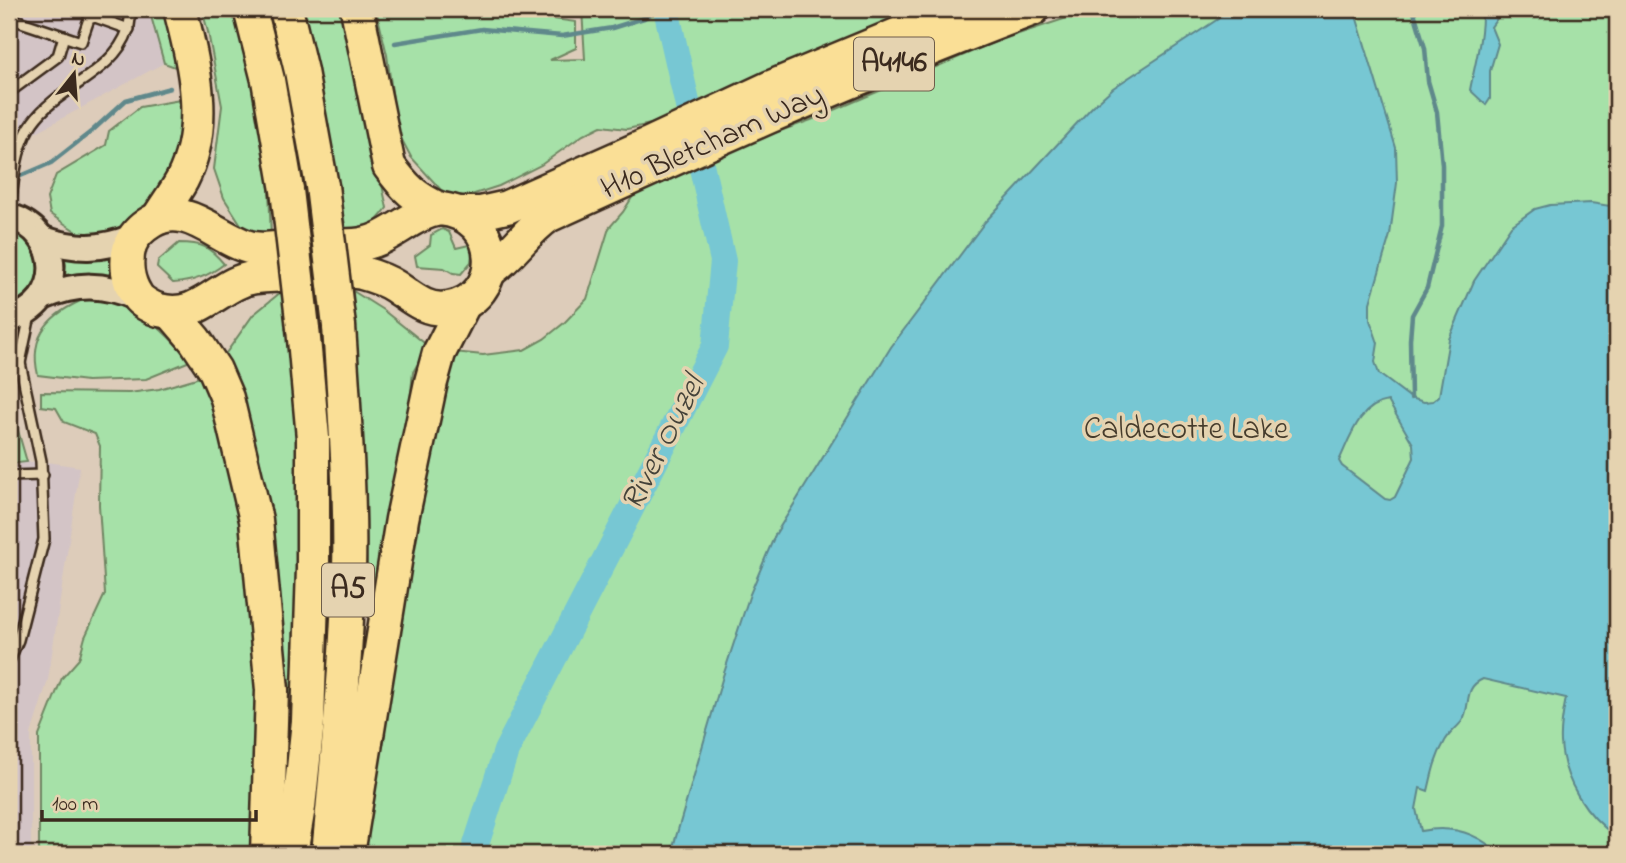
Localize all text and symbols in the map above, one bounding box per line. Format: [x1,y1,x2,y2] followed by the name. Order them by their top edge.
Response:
[38,38,108,108] north arrow
[854,38,934,90] road number: A4146
[68,45,88,75] text: N
[594,73,832,213] street label: H10 Bletcham Way
[610,365,720,520] water label: River Ouzel
[1084,407,1289,454] park label: Caldecotte Lake
[322,564,374,617] road number: A5
[42,779,256,823] scale bar
[52,790,98,820] text: 100 m

